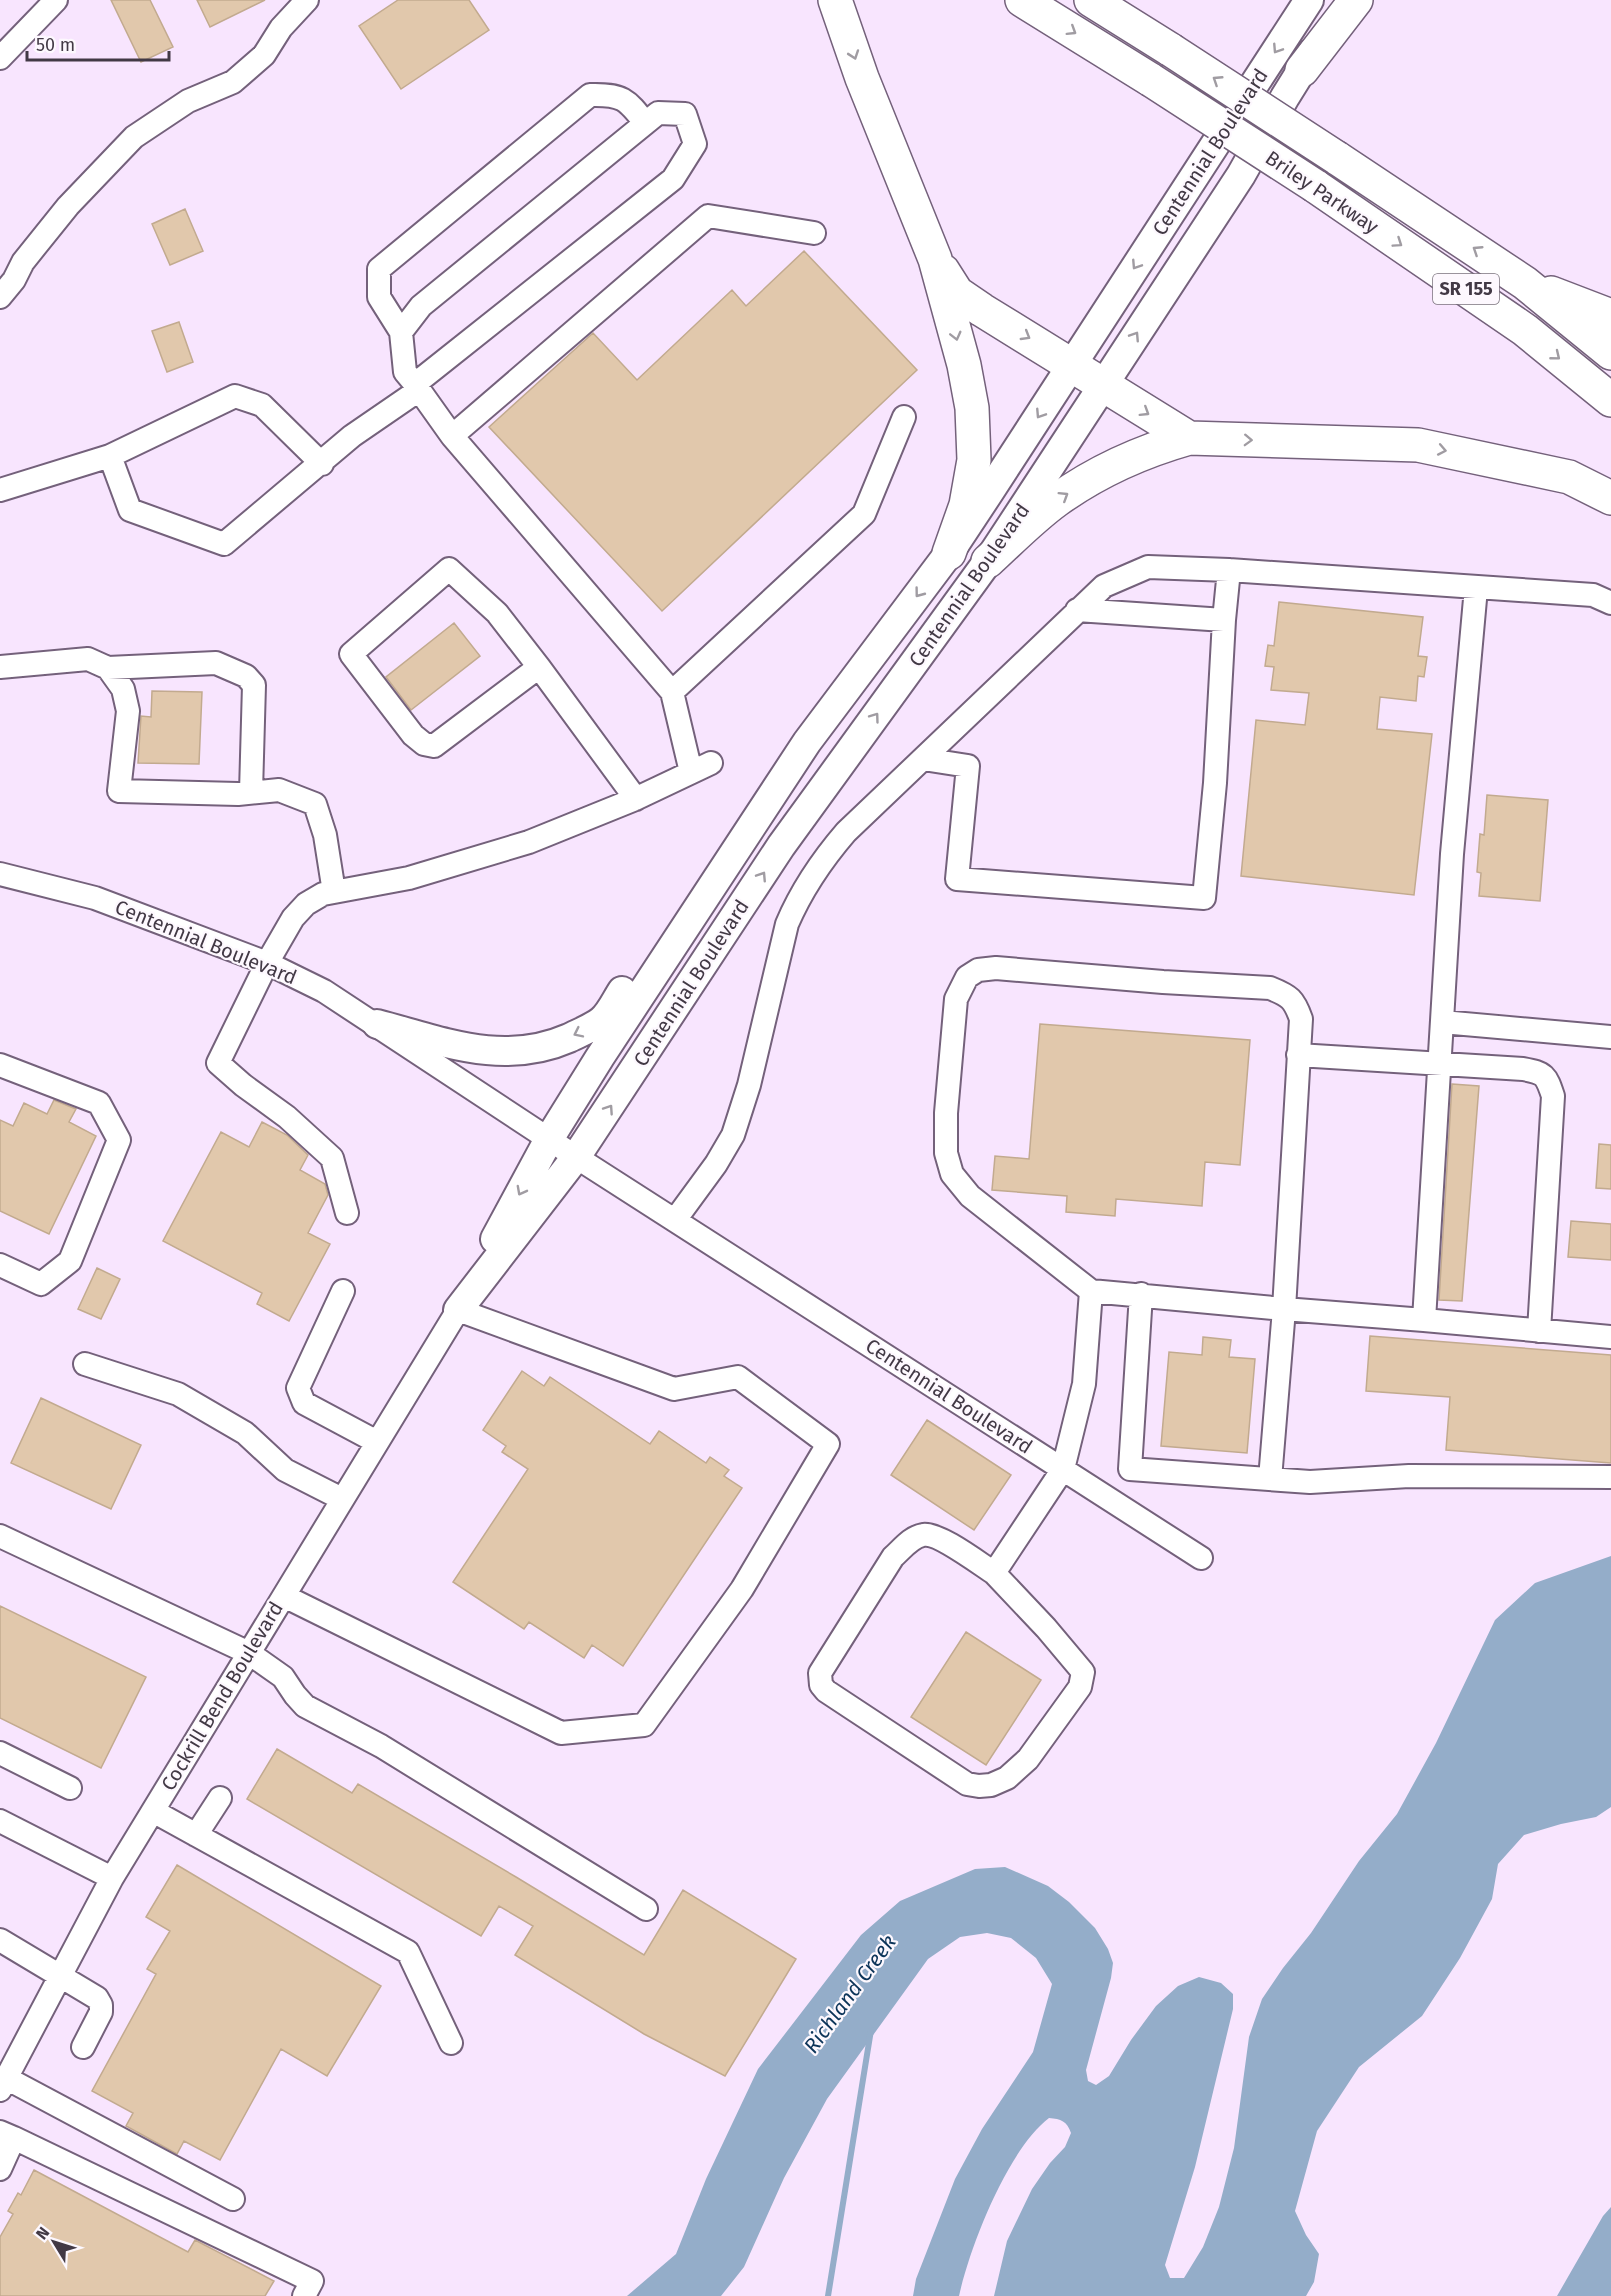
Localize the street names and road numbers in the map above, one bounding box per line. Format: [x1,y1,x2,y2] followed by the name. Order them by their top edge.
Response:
[1147,64,1273,240] street label: Centennial Boulevard
[1261,145,1383,239] street label: Briley Parkway
[1433,274,1499,304] road number: SR 155
[904,499,1034,671] street label: Centennial Boulevard
[112,895,300,989] street label: Centennial Boulevard
[628,895,754,1071] street label: Centennial Boulevard
[861,1333,1037,1459] street label: Centennial Boulevard
[156,1597,288,1795] street label: Cockrill Bend Boulevard

